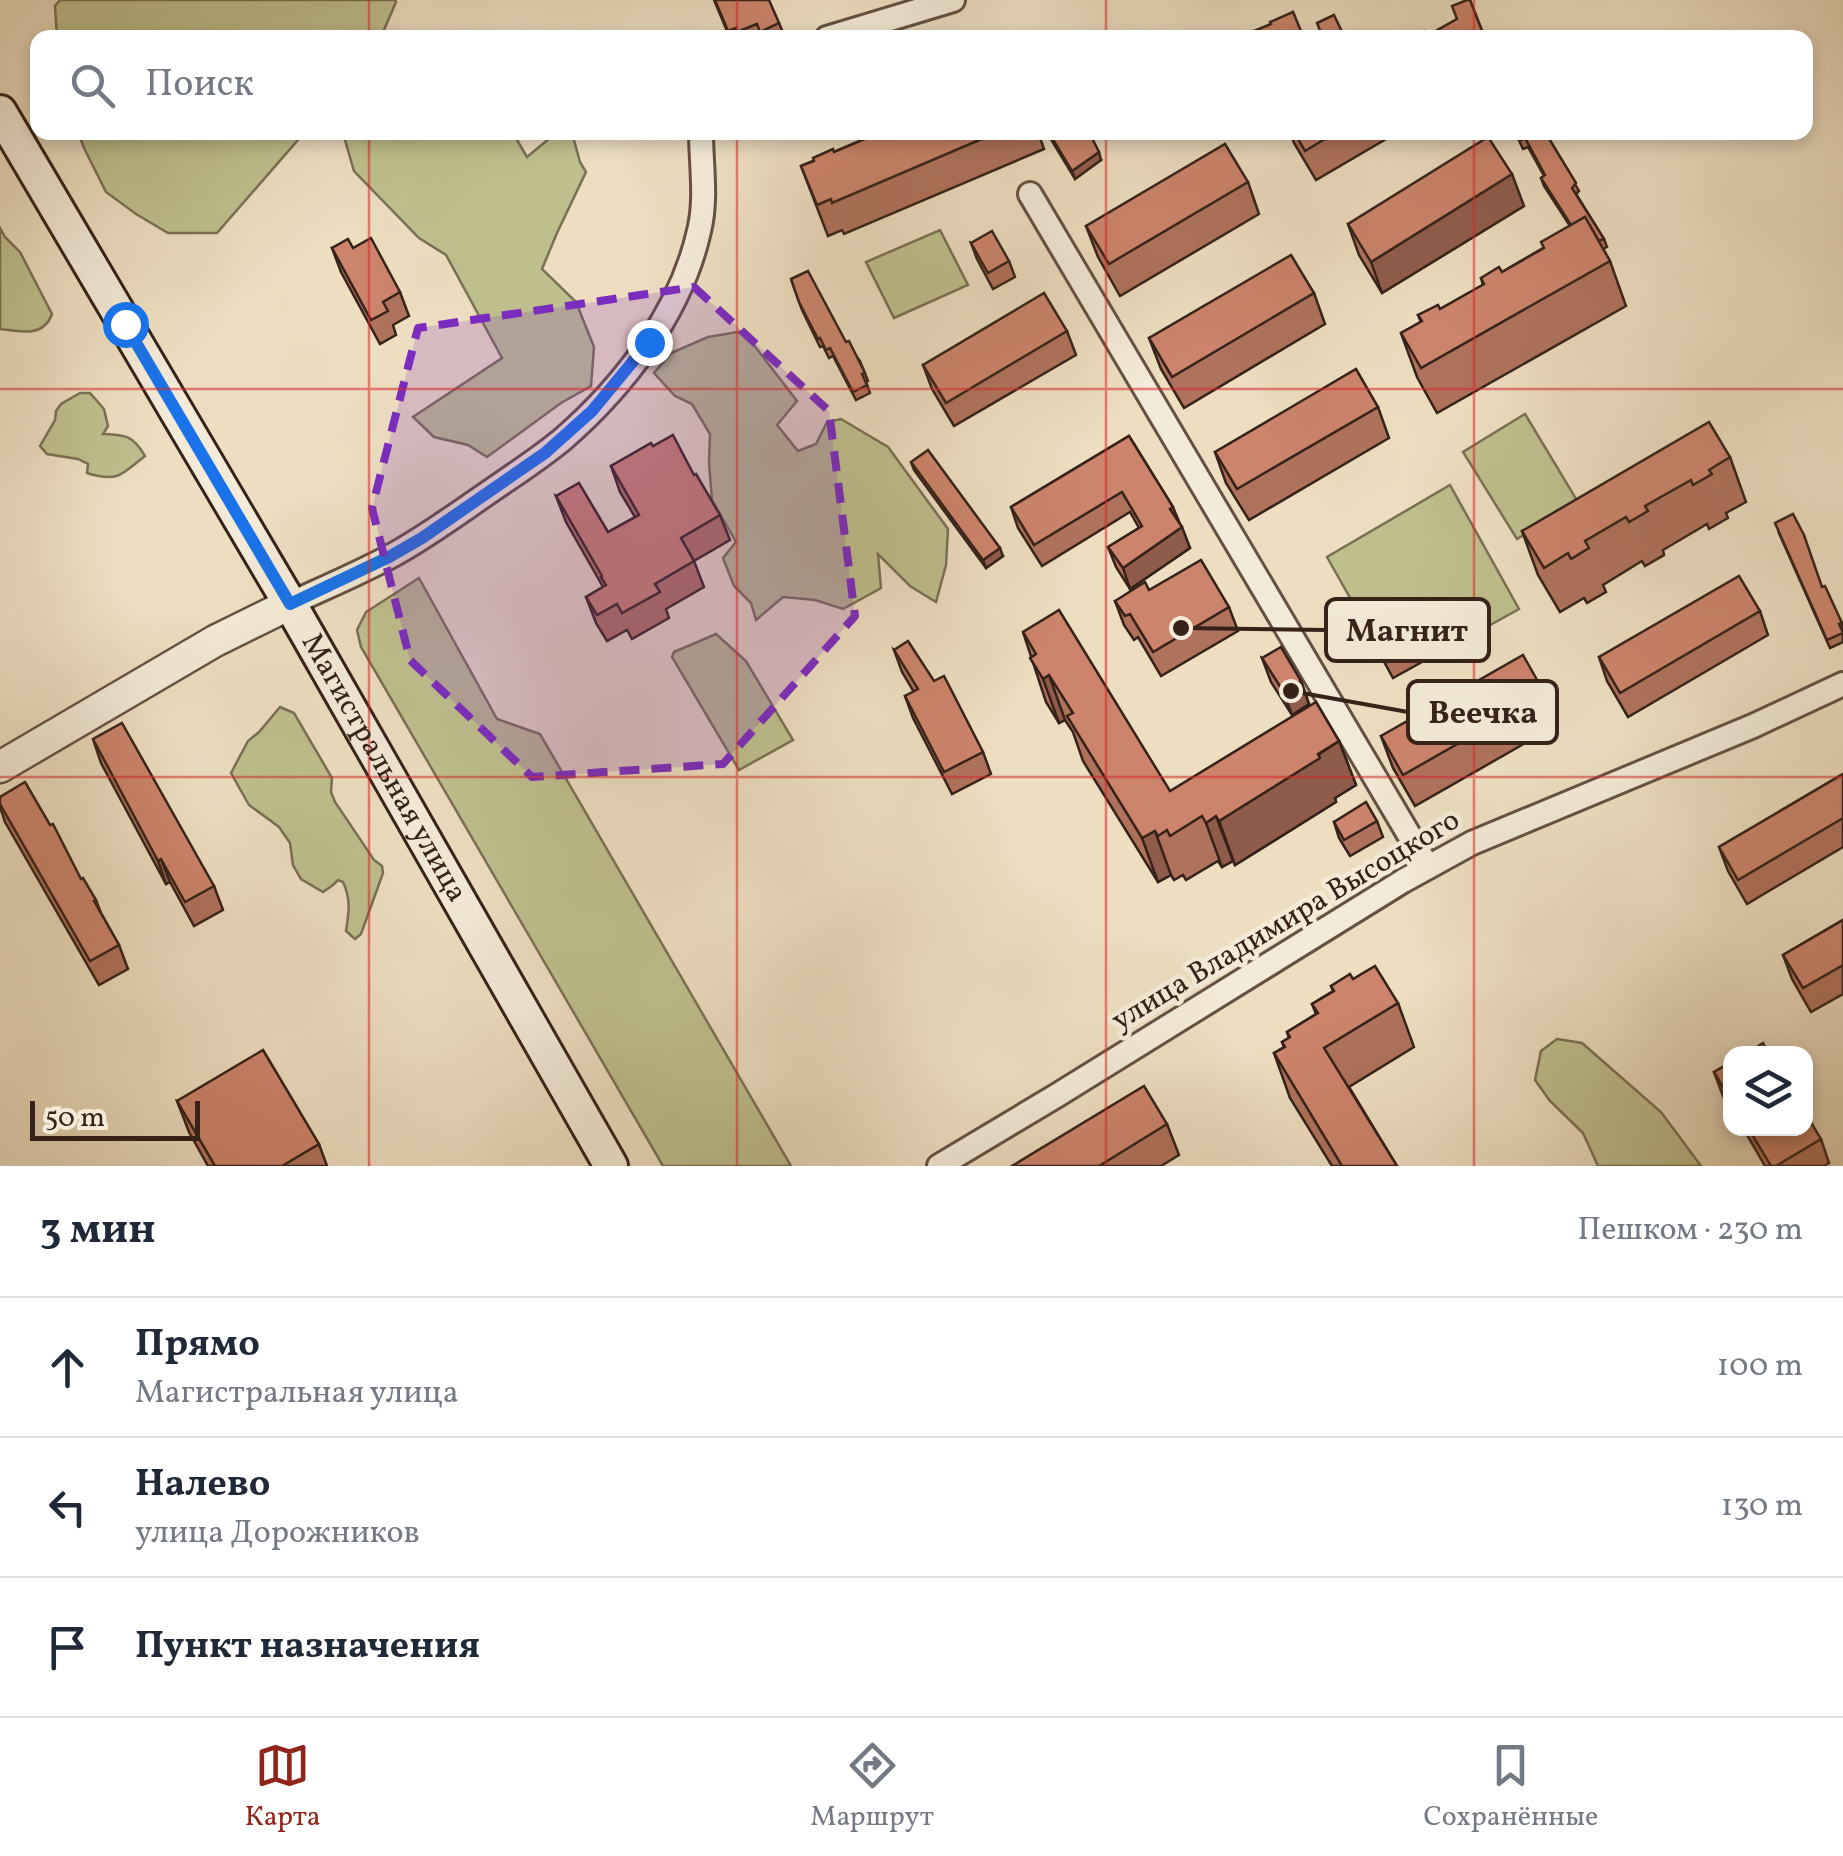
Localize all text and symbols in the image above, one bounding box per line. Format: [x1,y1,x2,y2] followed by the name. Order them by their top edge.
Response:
[30,30,1813,140] search box
[65,58,120,113] icon: search
[145,59,254,112] text: Поиск
[103,302,149,348] route start
[627,320,673,366] route end
[1326,599,1489,661] callout: Магнит
[1346,611,1469,655] text: Магнит
[290,626,477,910] street label: Магистральная улица
[1408,681,1557,743] callout: Веечка
[1428,693,1538,737] text: Веечка
[1104,800,1468,1042] street label: улица Владимира Высоцкого
[1723,1046,1813,1136] map controls
[1723,1046,1813,1136] button: layers
[30,1096,200,1140] scale bar
[45,1099,105,1138] text: 50 m
[40,1202,156,1261] text: 3 мин
[1577,1209,1803,1253] text: Пешком · 230 m
[135,1319,260,1372] text: Прямо
[40,1340,95,1395] icon: ahead
[1717,1345,1803,1389] text: 100 m
[135,1372,459,1416] text: Магистральная улица
[135,1459,271,1512] text: Налево
[40,1480,95,1535] icon: left
[1721,1485,1803,1529] text: 130 m
[135,1512,420,1556] text: улица Дорожников
[40,1620,95,1675] icon: arrive
[135,1621,480,1674] text: Пункт назначения
[245,1738,321,1837] tab: Карта
[810,1738,934,1837] tab: Маршрут
[1424,1738,1598,1837] tab: Сохранённые

